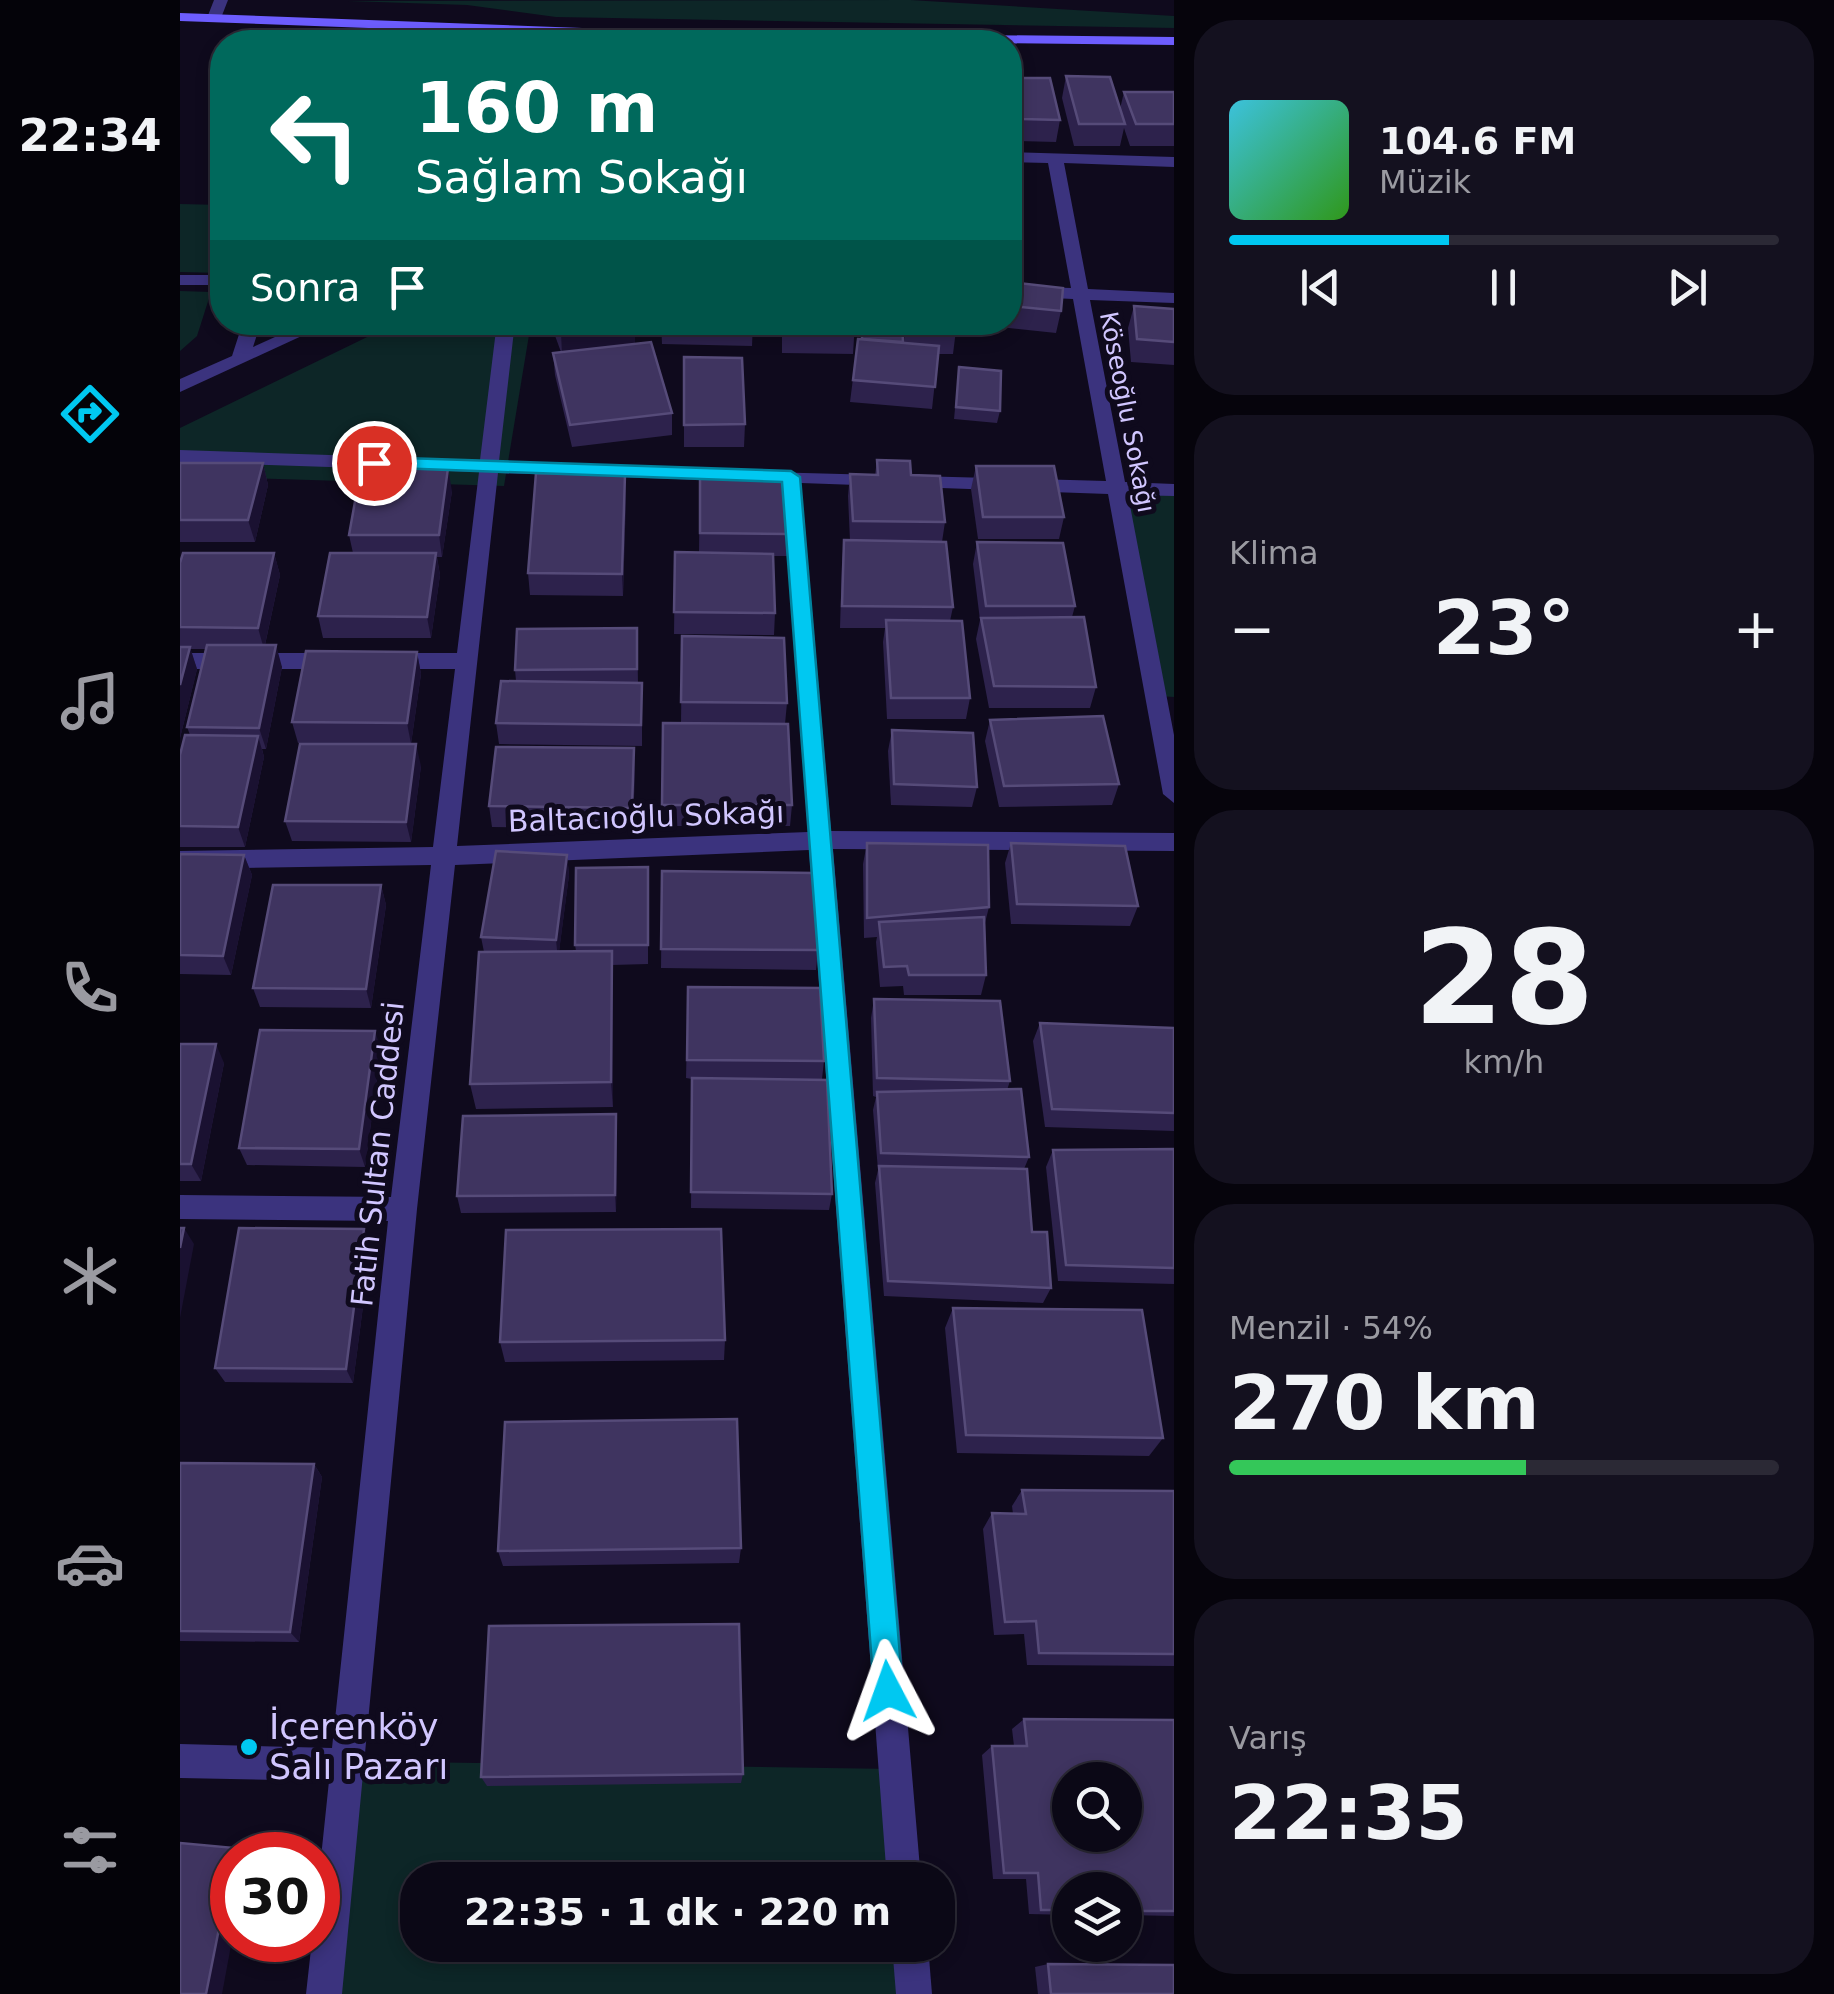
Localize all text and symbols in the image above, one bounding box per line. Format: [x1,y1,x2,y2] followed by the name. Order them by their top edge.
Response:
[415,67,658,149] text: 160 m
[250,70,380,200] icon: left
[18,109,162,162] text: 22:34
[1379,119,1576,163] text: 104.6 FM
[415,151,748,204] text: Sağlam Sokağı
[1379,163,1471,201] text: Müzik
[380,260,435,315] icon: arrive
[1293,260,1348,315] icon: previous
[1476,260,1531,315] icon: pause
[1660,260,1715,315] icon: next
[250,266,360,310] text: Sonra
[1094,309,1161,515] street label: Köseoğlu Sokağı
[55,379,125,449] icon: directions
[332,421,417,506] pin
[347,436,402,491] icon: arrive
[1229,534,1319,572] text: Klima
[1433,584,1575,672] text: 23°
[1229,597,1275,661] text: −
[1733,597,1779,661] text: +
[55,666,125,736] icon: music
[507,794,785,839] street label: Baltacıoğlu Sokağı
[1414,902,1594,1054] text: 28
[55,953,125,1023] icon: phone
[344,1000,411,1308] street label: Fatih Sultan Caddesi
[1464,1043,1544,1081] text: km/h
[55,1241,125,1311] icon: climate
[1229,1309,1433,1347] text: Menzil · 54%
[1229,1359,1540,1447] text: 270 km
[55,1528,125,1598] icon: car
[836,1639,940,1743] position arrow
[269,1706,448,1787] place label: İçerenköy Salı Pazarı
[1229,1719,1307,1757] text: Varış
[238,1736,260,1758] marker: İçerenköy Salı Pazarı
[1052,1762,1142,1962] map controls
[1052,1762,1142,1852] button: search
[1229,1769,1468,1857] text: 22:35
[55,1815,125,1885] icon: filters
[210,1832,340,1962] speed limit sign: 30
[1052,1872,1142,1962] button: layers
[464,1890,891,1934] text: 22:35 · 1 dk · 220 m

